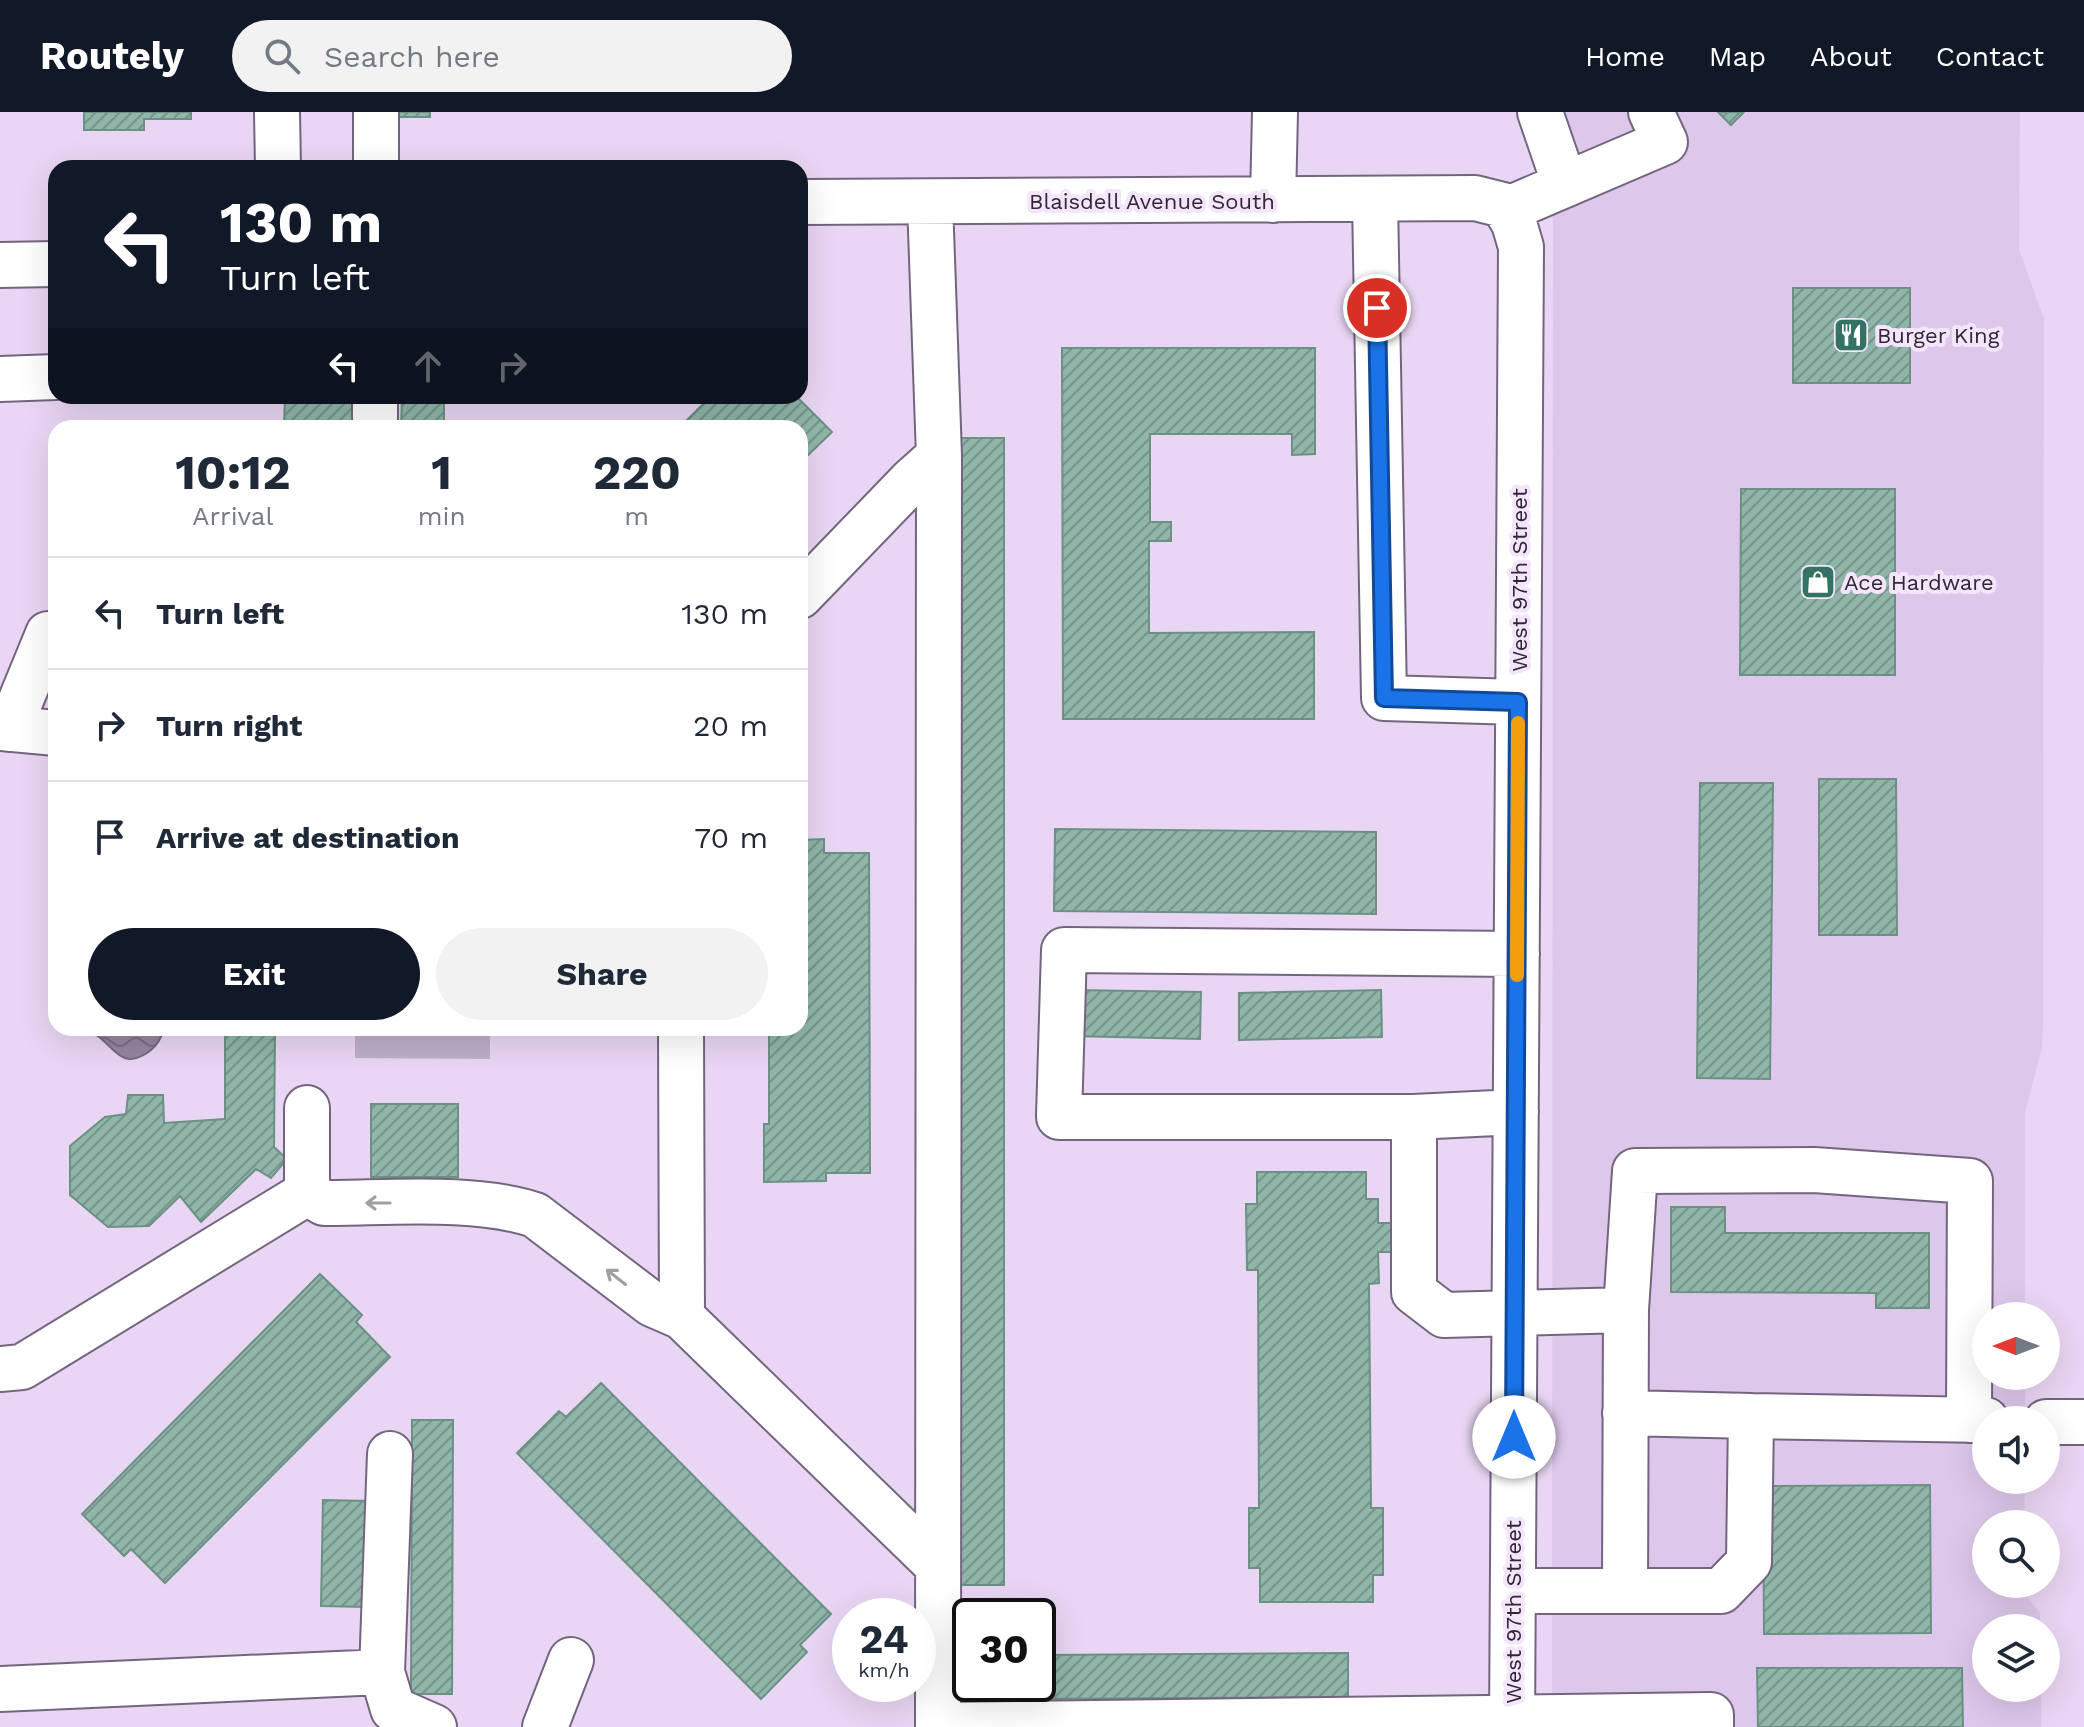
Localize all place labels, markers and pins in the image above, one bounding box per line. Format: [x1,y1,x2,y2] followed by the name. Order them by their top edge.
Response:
[1343,274,1411,342] pin
[1832,316,1870,354] restaurant icon: Burger King
[1877,323,2000,348] place label: Burger King
[1799,563,1837,601] shop icon: Ace Hardware
[1844,570,1994,595] place label: Ace Hardware

